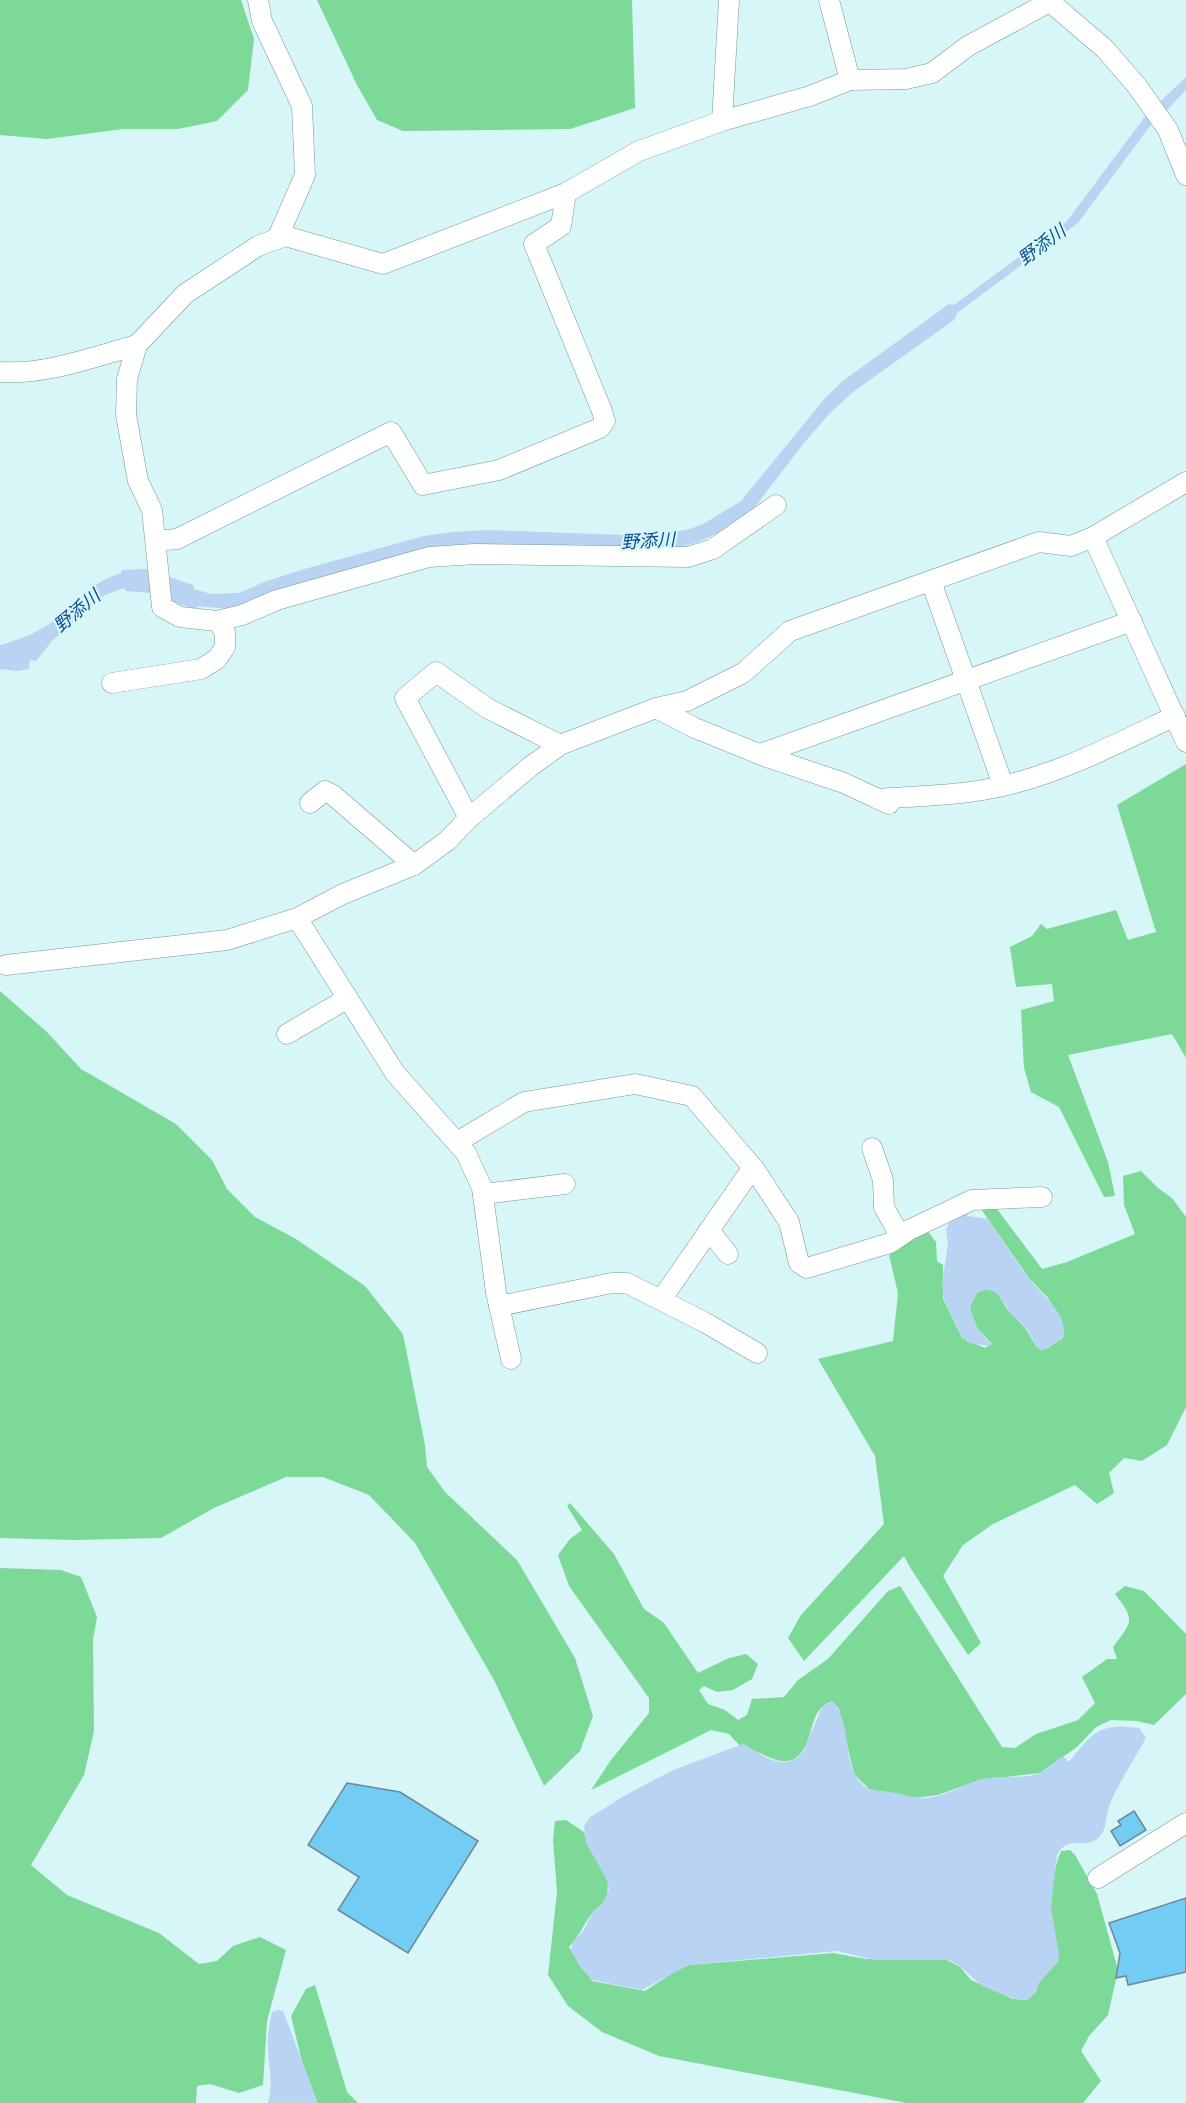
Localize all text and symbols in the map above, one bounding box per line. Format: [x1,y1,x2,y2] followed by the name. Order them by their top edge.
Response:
[1011,216,1072,270] water label: 野添川
[620,525,678,553] water label: 野添川
[47,581,106,637] water label: 野添川

